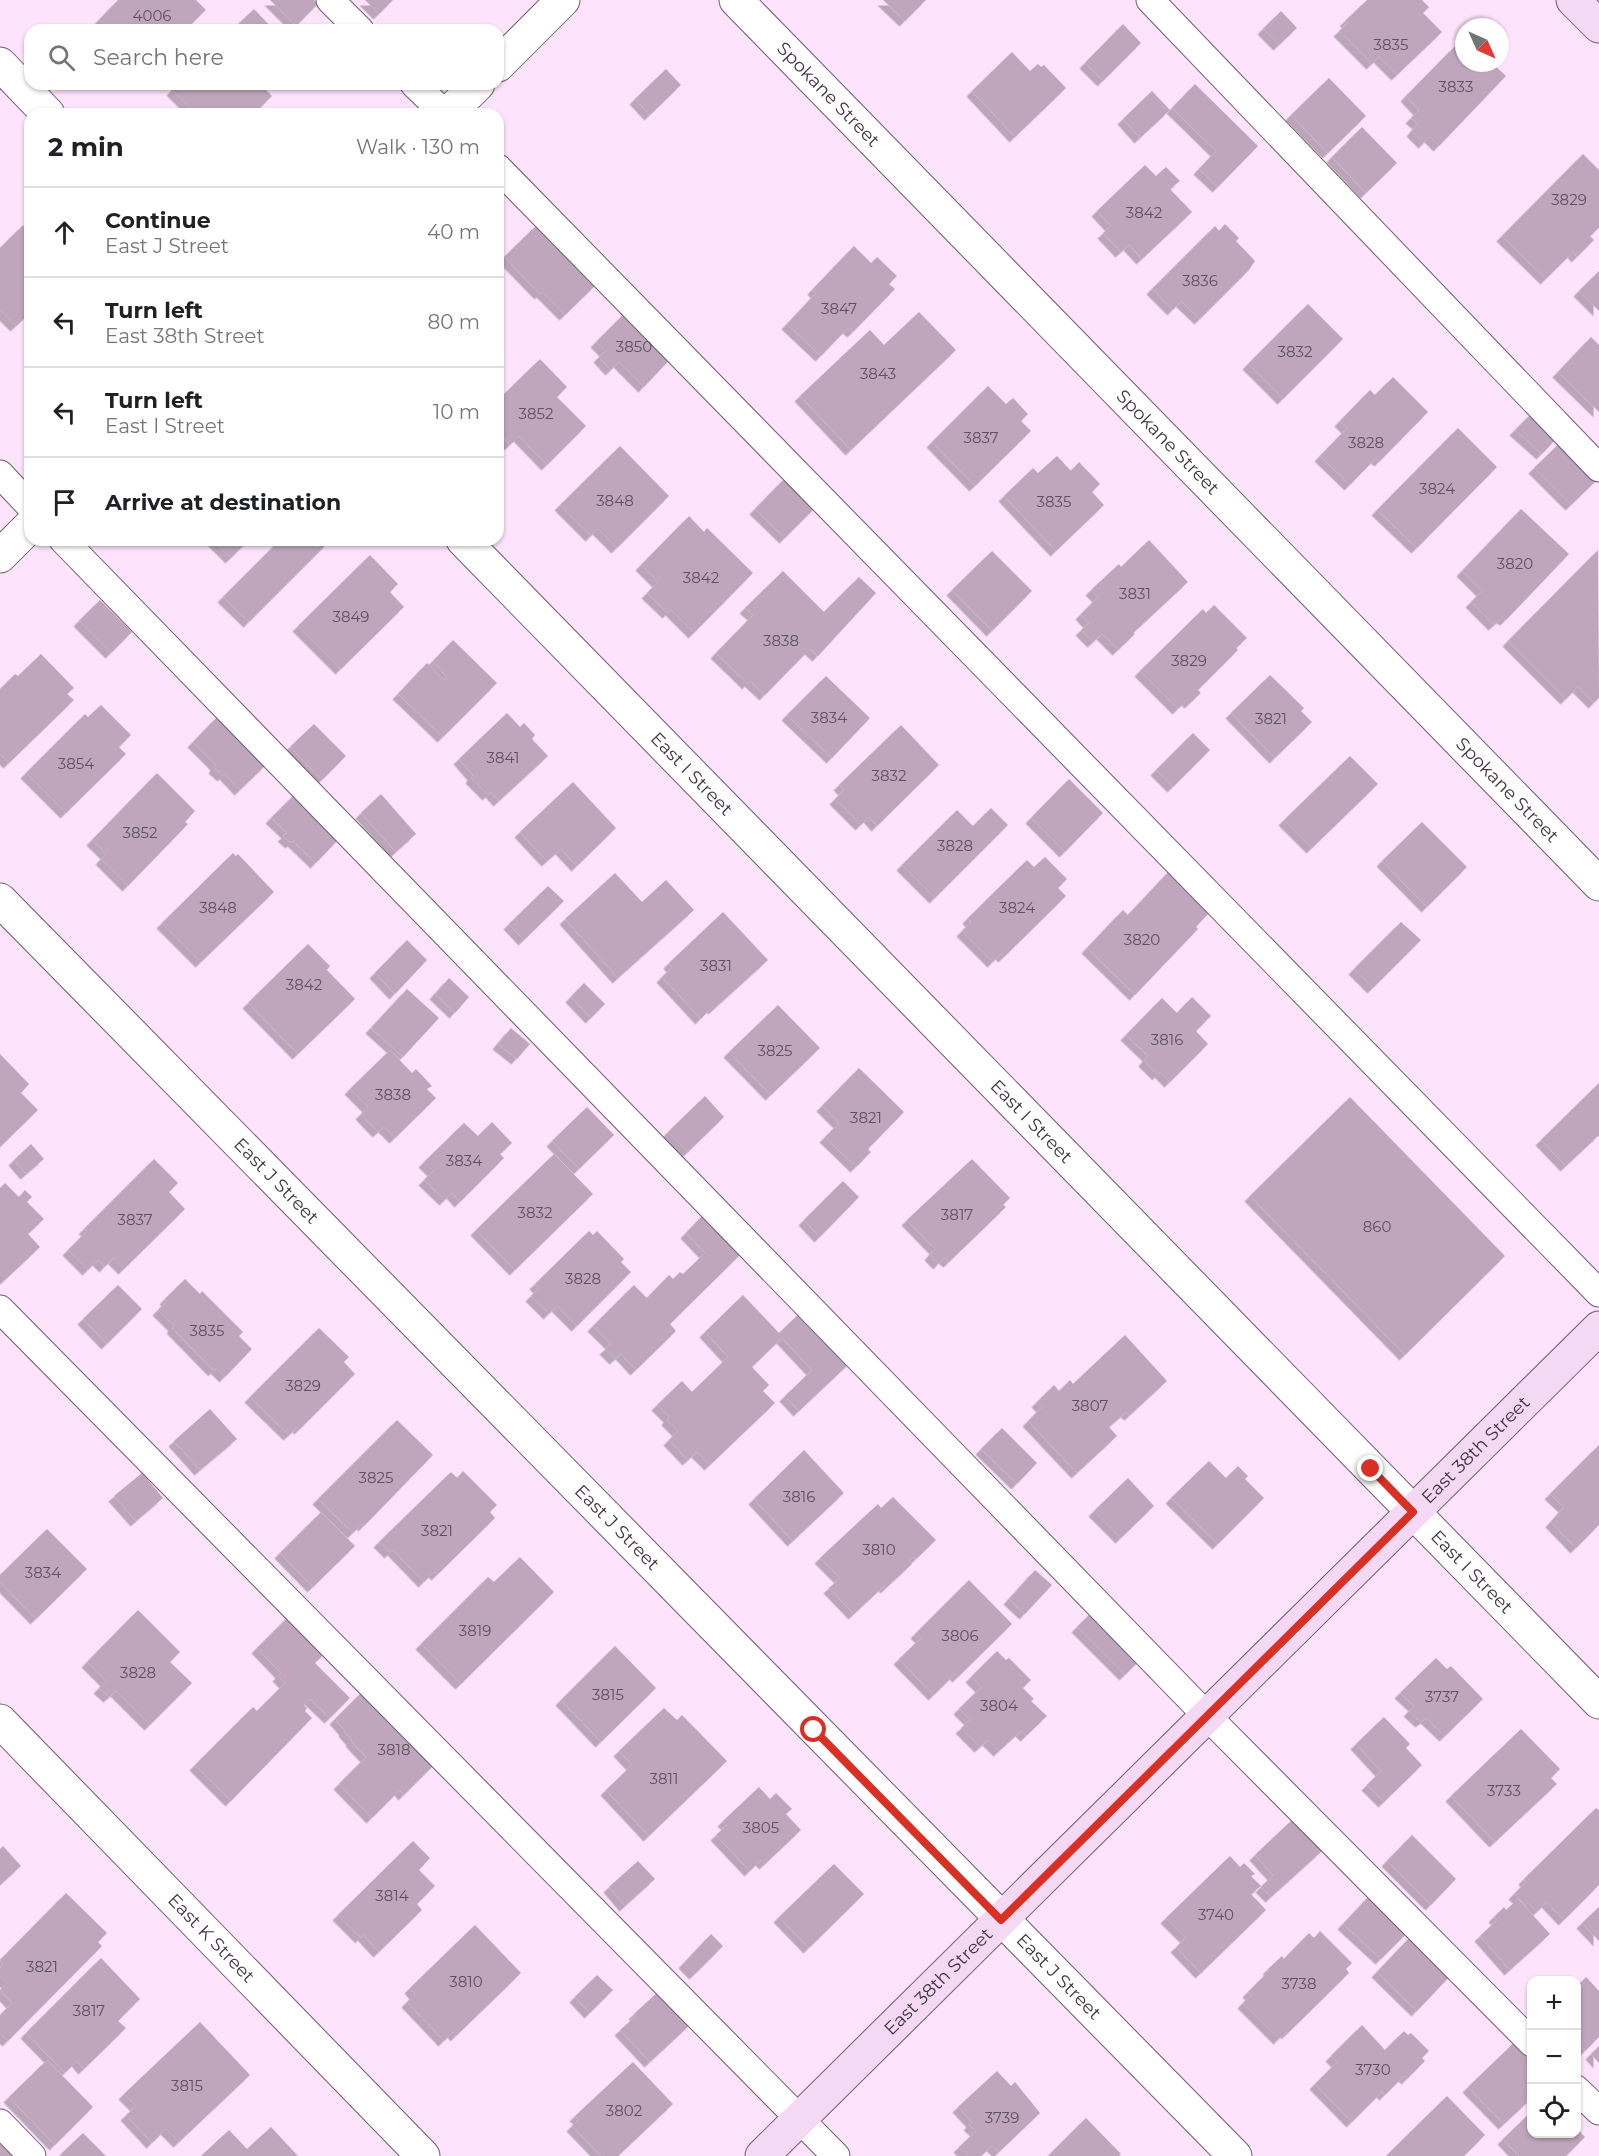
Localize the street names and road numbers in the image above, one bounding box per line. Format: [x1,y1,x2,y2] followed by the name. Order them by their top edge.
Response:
[772,37,884,152] street label: Spokane Street
[1112,385,1224,499] street label: Spokane Street
[646,728,737,820] street label: East I Street
[1451,733,1563,847] street label: Spokane Street
[986,1075,1077,1168] street label: East I Street
[229,1133,323,1228] street label: East J Street
[1417,1392,1535,1508] street label: East 38th Street
[570,1480,664,1575] street label: East J Street
[1426,1526,1517,1618] street label: East I Street
[163,1889,259,1987] street label: East K Street
[880,1923,997,2040] street label: East 38th Street
[1012,1929,1106,2024] street label: East J Street

